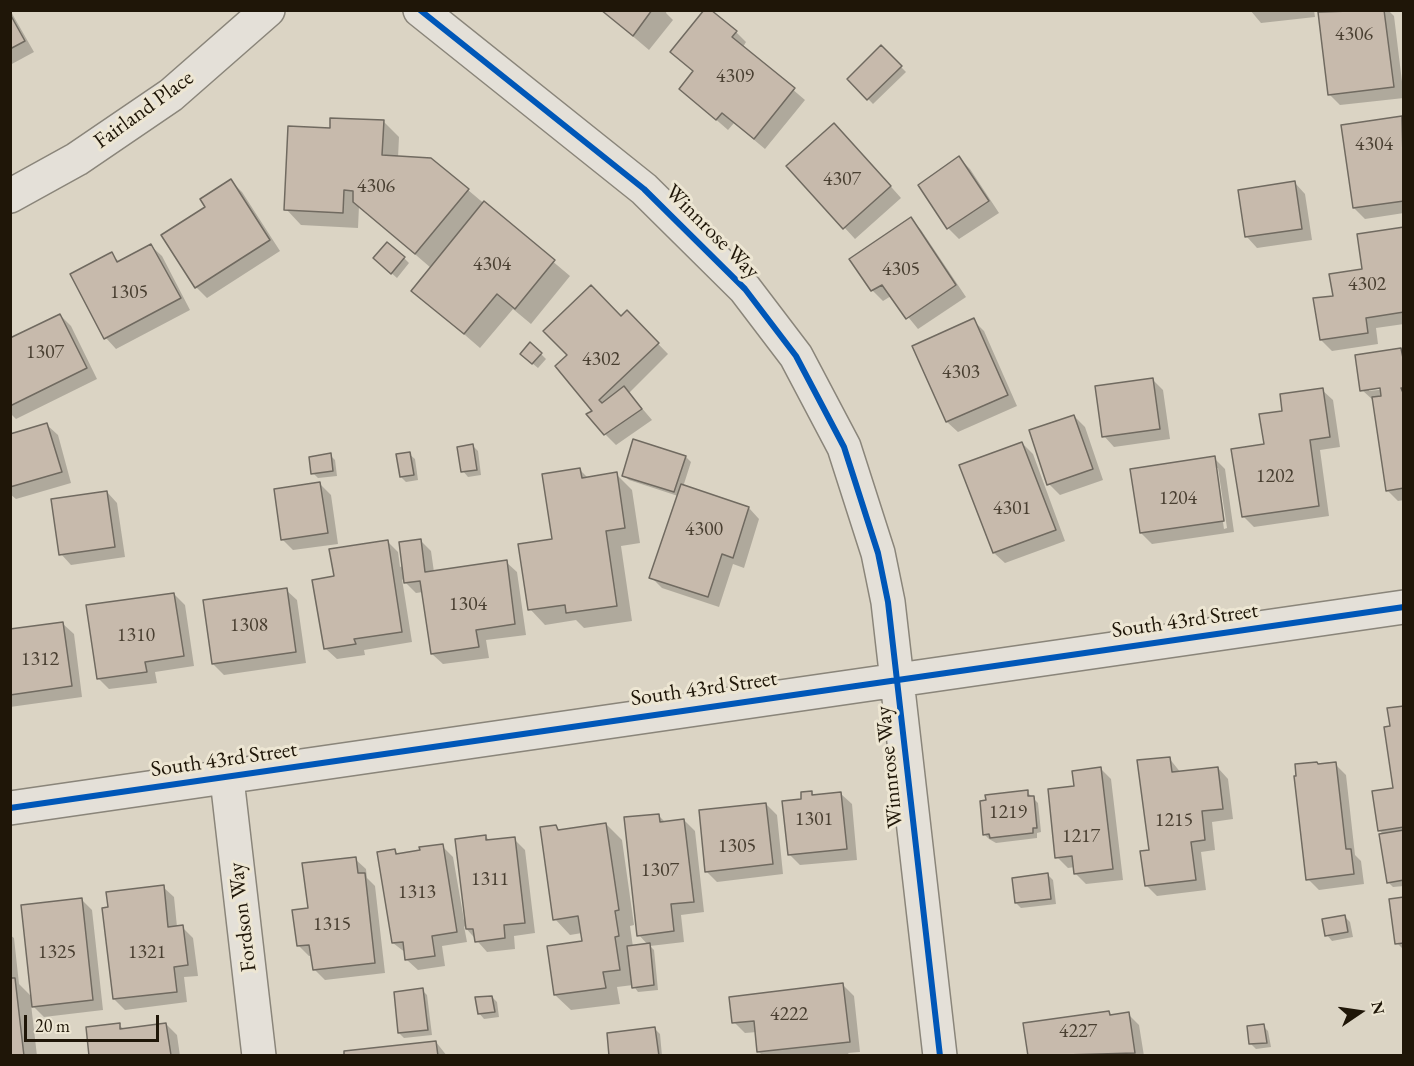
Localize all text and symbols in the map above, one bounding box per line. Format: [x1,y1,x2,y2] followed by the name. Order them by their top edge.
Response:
[1335,23,1373,47] house number: 4306
[89,65,199,155] street label: Fairland Place
[716,65,754,89] house number: 4309
[1355,133,1393,157] house number: 4304
[823,168,861,192] house number: 4307
[357,175,395,199] house number: 4306
[659,179,765,285] street label: Winnrose Way
[473,253,511,277] house number: 4304
[882,258,920,282] house number: 4305
[1348,273,1386,297] house number: 4302
[110,281,148,305] house number: 1305
[26,341,64,365] house number: 1307
[582,348,620,372] house number: 4302
[942,361,980,385] house number: 4303
[1256,465,1294,489] house number: 1202
[1159,487,1197,511] house number: 1204
[993,497,1031,521] house number: 4301
[685,518,723,542] house number: 4300
[449,593,487,617] house number: 1304
[1110,598,1260,644] street label: South 43rd Street
[230,614,268,638] house number: 1308
[117,624,155,648] house number: 1310
[21,648,59,672] house number: 1312
[629,666,779,712] street label: South 43rd Street
[870,705,910,829] street label: Winnrose Way
[149,737,299,783] street label: South 43rd Street
[989,801,1027,825] house number: 1219
[795,808,833,832] house number: 1301
[1155,809,1193,833] house number: 1215
[1062,825,1100,849] house number: 1217
[718,835,756,859] house number: 1305
[641,859,679,883] house number: 1307
[223,861,263,973] street label: Fordson Way
[471,868,509,892] house number: 1311
[398,881,436,905] house number: 1313
[313,913,351,937] house number: 1315
[38,941,76,965] house number: 1325
[128,941,166,965] house number: 1321
[1330,982,1390,1042] north arrow
[1366,999,1390,1017] text: N
[27,1003,162,1041] scale bar
[770,1003,808,1027] house number: 4222
[35,1014,70,1037] text: 20 m
[1059,1020,1097,1044] house number: 4227

